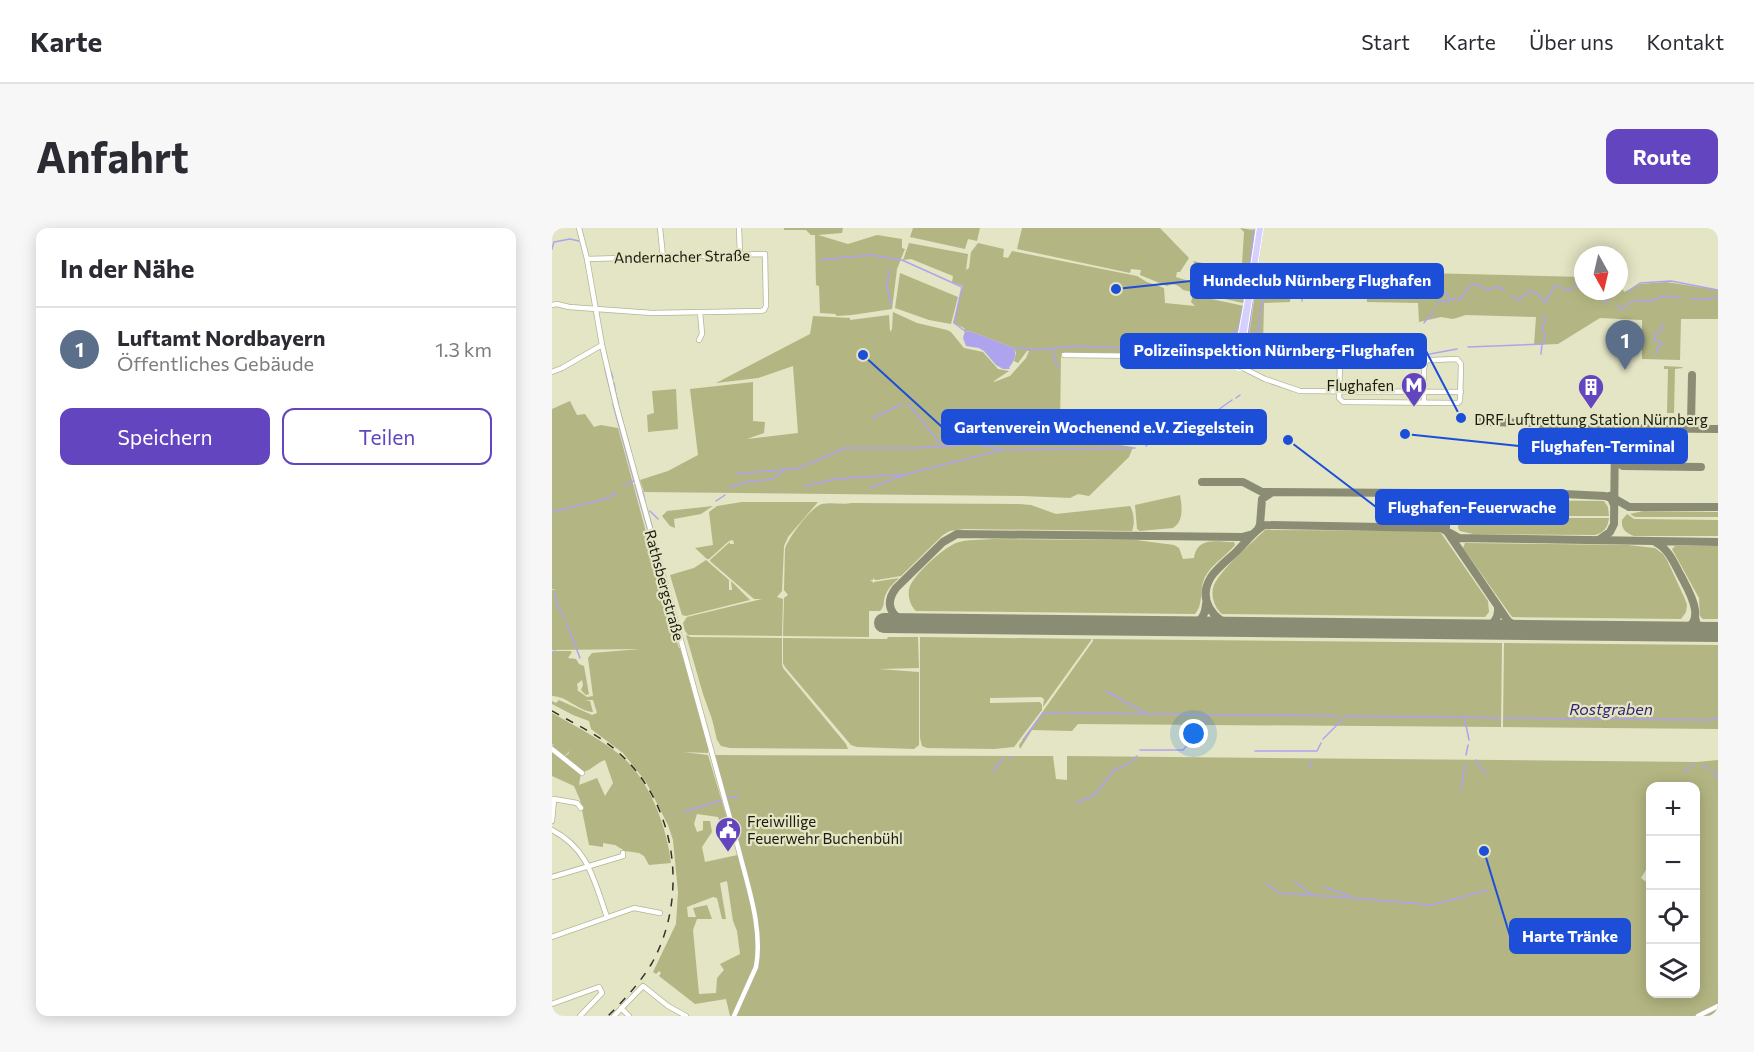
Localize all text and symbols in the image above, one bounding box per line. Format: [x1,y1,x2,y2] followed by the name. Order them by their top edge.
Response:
[30,24,102,58] text: Karte
[1361,29,1410,54] text: Start
[1443,29,1496,54] text: Karte
[1529,29,1613,54] text: Über uns
[1646,29,1724,54] text: Kontakt
[1606,129,1718,184] button: Route
[36,130,189,182] text: Anfahrt
[614,246,750,266] street label: Andernacher Straße
[1574,246,1628,300] north arrow
[60,252,195,283] text: In der Nähe
[1191,264,1443,298] callout: Hundeclub Nürnberg Flughafen
[1203,270,1431,289] text: Hundeclub Nürnberg Flughafen
[1606,320,1644,370] pin: 1
[117,324,326,351] text: Luftamt Nordbayern
[1121,334,1426,368] callout: Polizeiinspektion Nürnberg-Flughafen
[75,337,84,361] text: 1
[435,337,492,361] text: 1.3 km
[1133,340,1415,359] text: Polizeiinspektion Nürnberg-Flughafen
[117,351,314,375] text: Öffentliches Gebäude
[1399,370,1429,408] metro station icon: Flughafen
[1576,372,1606,410] building icon: DRF Luftrettung Station Nürnberg
[1327,376,1394,394] place label: Flughafen
[60,408,270,465] button: Speichern
[282,408,492,465] button: Teilen
[942,410,1266,444] callout: Gartenverein Wochenend e.V. Ziegelstein
[1474,410,1708,428] place label: DRF Luftrettung Station Nürnberg
[954,417,1254,436] text: Gartenverein Wochenend e.V. Ziegelstein
[1519,429,1687,463] callout: Flughafen-Terminal
[1531,436,1675,455] text: Flughafen-Terminal
[1376,490,1568,524] callout: Flughafen-Feuerwache
[1388,497,1556,516] text: Flughafen-Feuerwache
[642,528,688,642] street label: Rathsbergstraße
[1569,699,1653,718] water label: Rostgraben
[1179,719,1208,748] your location
[1646,782,1700,998] map controls
[1646,782,1700,836] button: +
[747,812,903,847] place label: Freiwillige Feuerwehr Buchenbühl
[713,815,743,853] public building icon: Freiwillige Feuerwehr Buchenbühl
[1646,836,1700,890] button: −
[1646,890,1700,944] button: locate
[1510,919,1630,953] callout: Harte Tränke
[1522,926,1618,945] text: Harte Tränke
[1646,944,1700,998] button: layers

